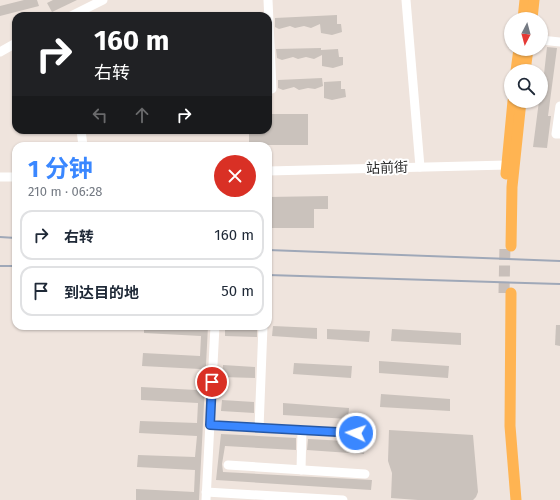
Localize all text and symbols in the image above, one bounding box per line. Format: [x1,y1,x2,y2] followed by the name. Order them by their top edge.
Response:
[504,12,548,56] north arrow
[504,12,548,108] map controls
[94,24,169,57] text: 160 m
[28,28,80,80] icon: right
[94,62,130,84] text: 右转
[504,64,548,108] button: search
[89,104,111,126] icon: left
[131,104,153,126] icon: ahead
[173,104,195,126] icon: right
[28,155,93,183] text: 1 分钟
[214,155,256,197] button: close
[366,159,408,177] street label: 站前街
[28,184,103,199] text: 210 m · 06:28
[30,224,52,246] icon: right
[214,226,254,244] text: 160 m
[64,228,94,246] text: 右转
[30,280,52,302] icon: arrive
[221,282,254,300] text: 50 m
[64,284,139,302] text: 到达目的地
[195,365,229,399] pin
[201,371,223,393] icon: arrive
[335,412,377,454] position arrow

